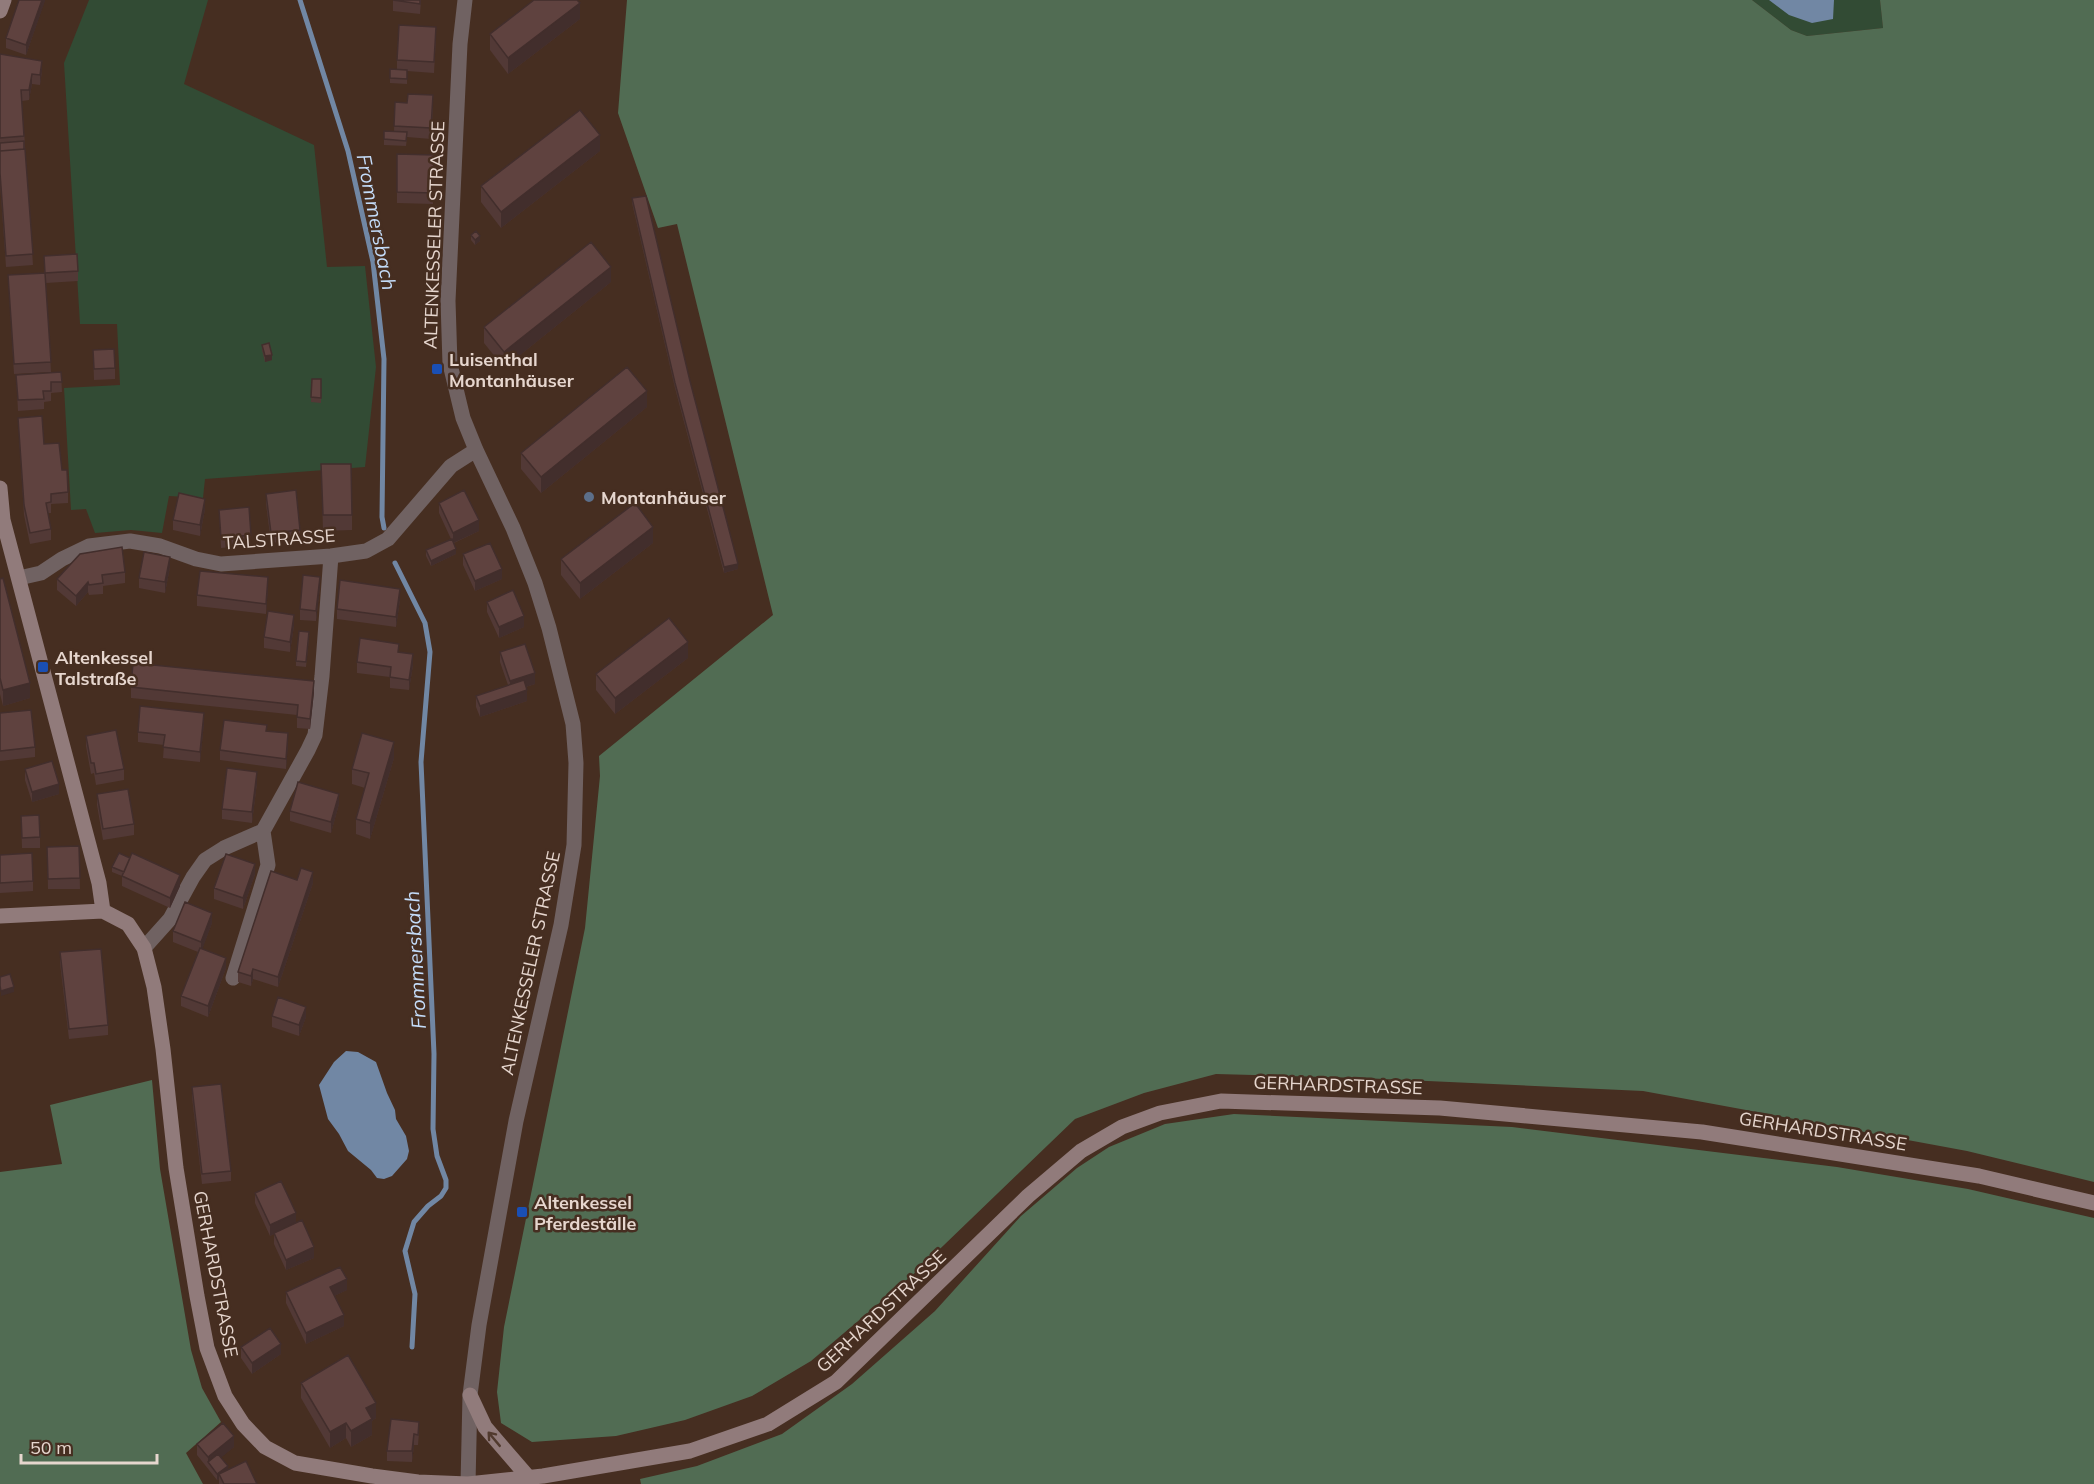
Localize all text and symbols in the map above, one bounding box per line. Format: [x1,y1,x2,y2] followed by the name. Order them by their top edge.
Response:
[419,121,449,349] street label: ALTENKESSELER STRASSE
[352,152,402,292] water label: Frommersbach
[449,348,575,392] place label: Luisenthal Montanhäuser
[430,362,444,376] marker: Luisenthal Montanhäuser
[601,486,727,509] place label: Montanhäuser
[582,490,596,504] marker: Montanhäuser
[222,524,336,554] street label: TALSTRASSE
[55,646,153,690] place label: Altenkessel Talstraße
[36,660,50,674] marker: Altenkessel Talstraße
[495,849,565,1077] street label: ALTENKESSELER STRASSE
[399,890,431,1030] water label: Frommersbach
[1253,1071,1423,1099] street label: GERHARDSTRASSE
[1738,1106,1908,1156] street label: GERHARDSTRASSE
[189,1189,243,1359] street label: GERHARDSTRASSE
[534,1191,637,1235] place label: Altenkessel Pferdeställe
[515,1205,529,1219] marker: Altenkessel Pferdeställe
[811,1245,951,1377] street label: GERHARDSTRASSE
[21,1427,158,1465] scale bar
[488,1431,501,1447] one-way arrow
[30,1436,72,1459] text: 50 m

